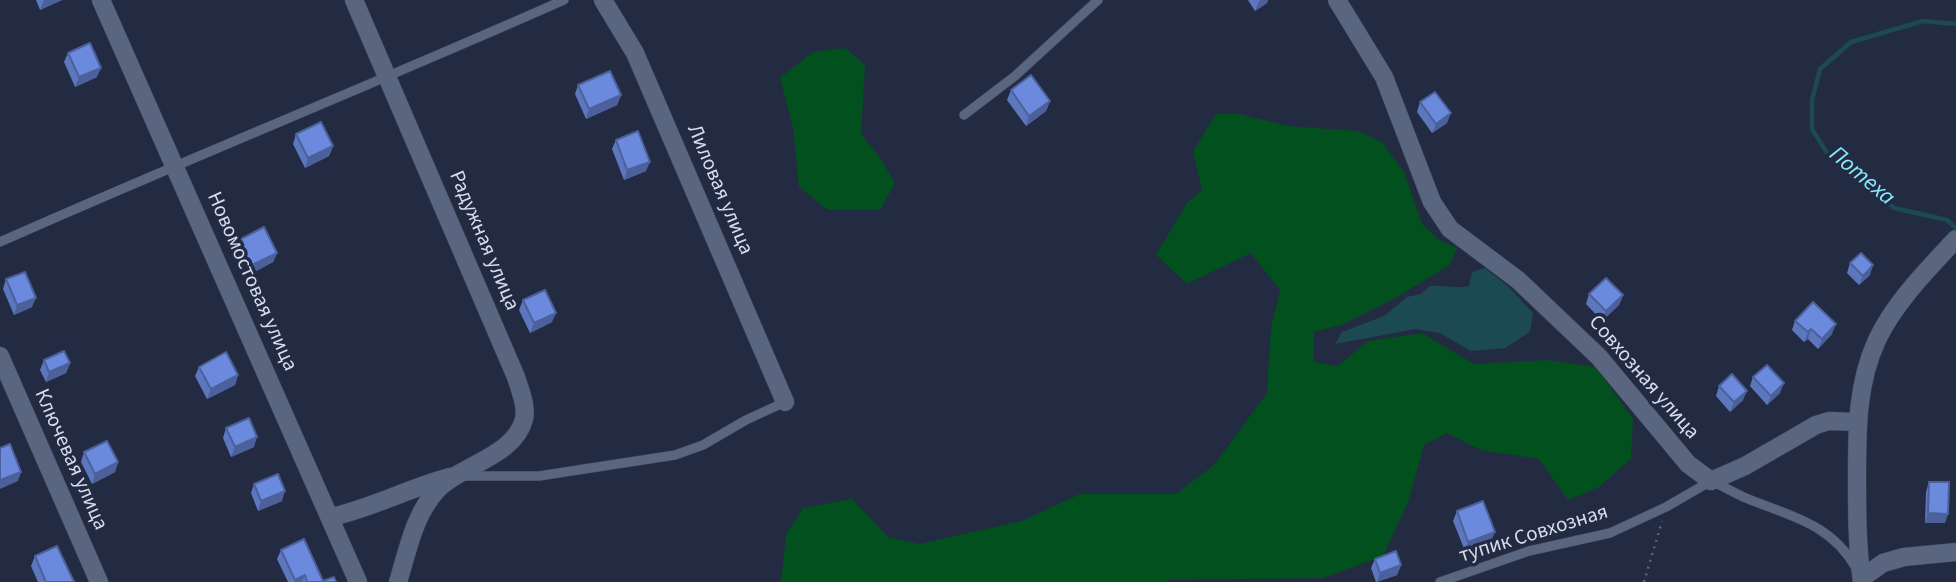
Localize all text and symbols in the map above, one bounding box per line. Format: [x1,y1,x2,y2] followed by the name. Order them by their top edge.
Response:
[680,121,758,259] street label: Лиловая улица
[1823,142,1899,212] water label: Потеха
[442,167,524,315] street label: Радужная улица
[200,189,302,375] street label: Новомостовая улица
[1582,311,1704,445] street label: Совхозная улица
[28,386,112,534] street label: Ключевая улица
[1457,500,1611,570] street label: тупик Совхозная

